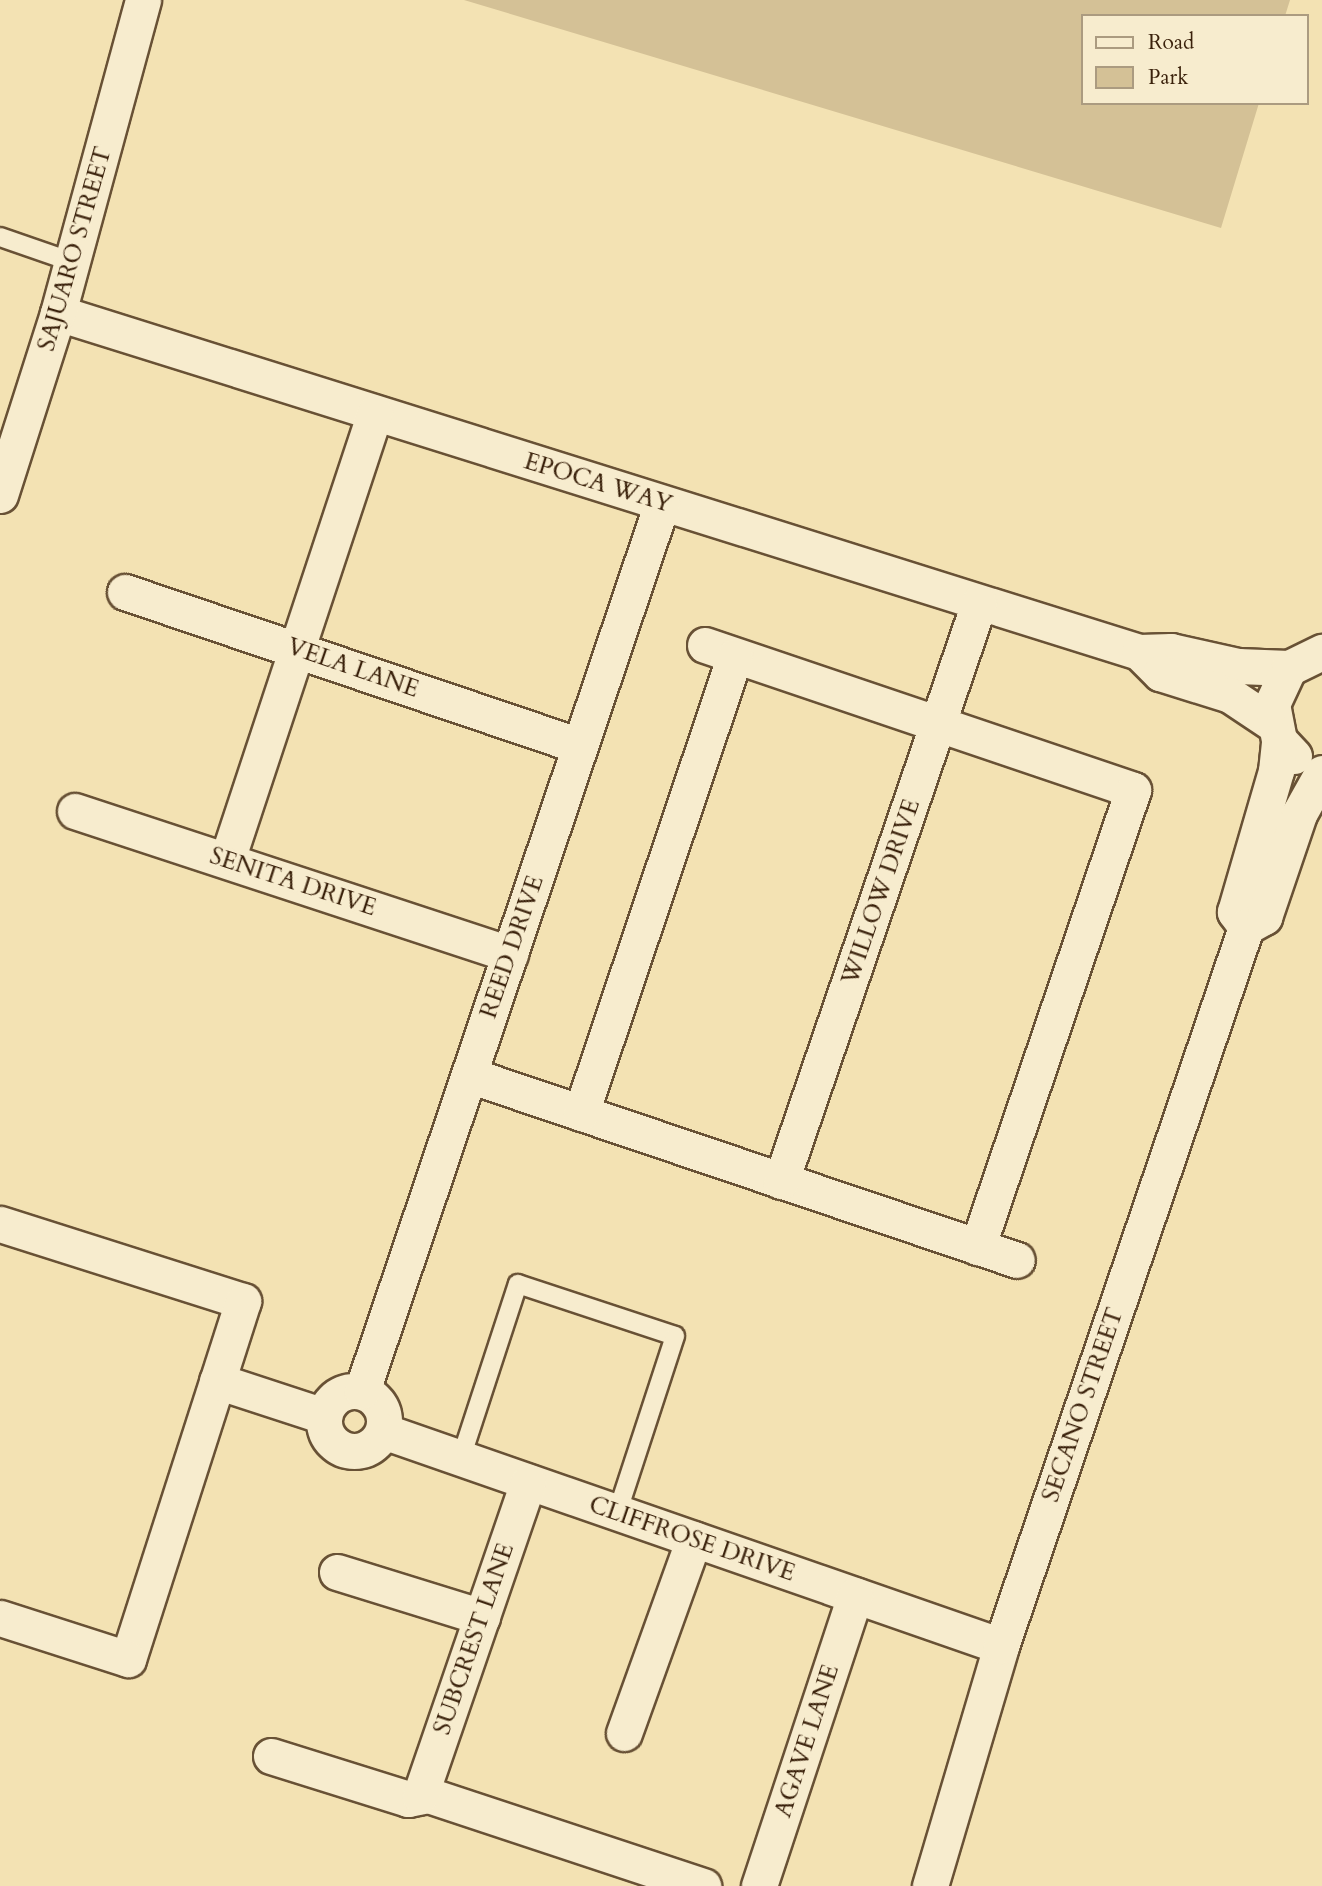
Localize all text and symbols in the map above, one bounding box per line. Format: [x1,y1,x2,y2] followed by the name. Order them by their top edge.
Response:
[1080,14,1308,105] legend
[1148,28,1194,57] text: Road
[1148,63,1188,92] text: Park
[32,144,118,354] street label: SAJUARO STREET
[521,447,675,519] street label: EPOCA WAY
[283,632,423,704] street label: VELA LANE
[836,796,926,988] street label: WILLOW DRIVE
[206,842,380,922] street label: SENITA DRIVE
[474,872,550,1022] street label: REED DRIVE
[1036,1304,1130,1506] street label: SECANO STREET
[585,1490,799,1588] street label: CLIFFROSE DRIVE
[428,1539,520,1739] street label: SUBCREST LANE
[769,1661,845,1821] street label: AGAVE LANE

